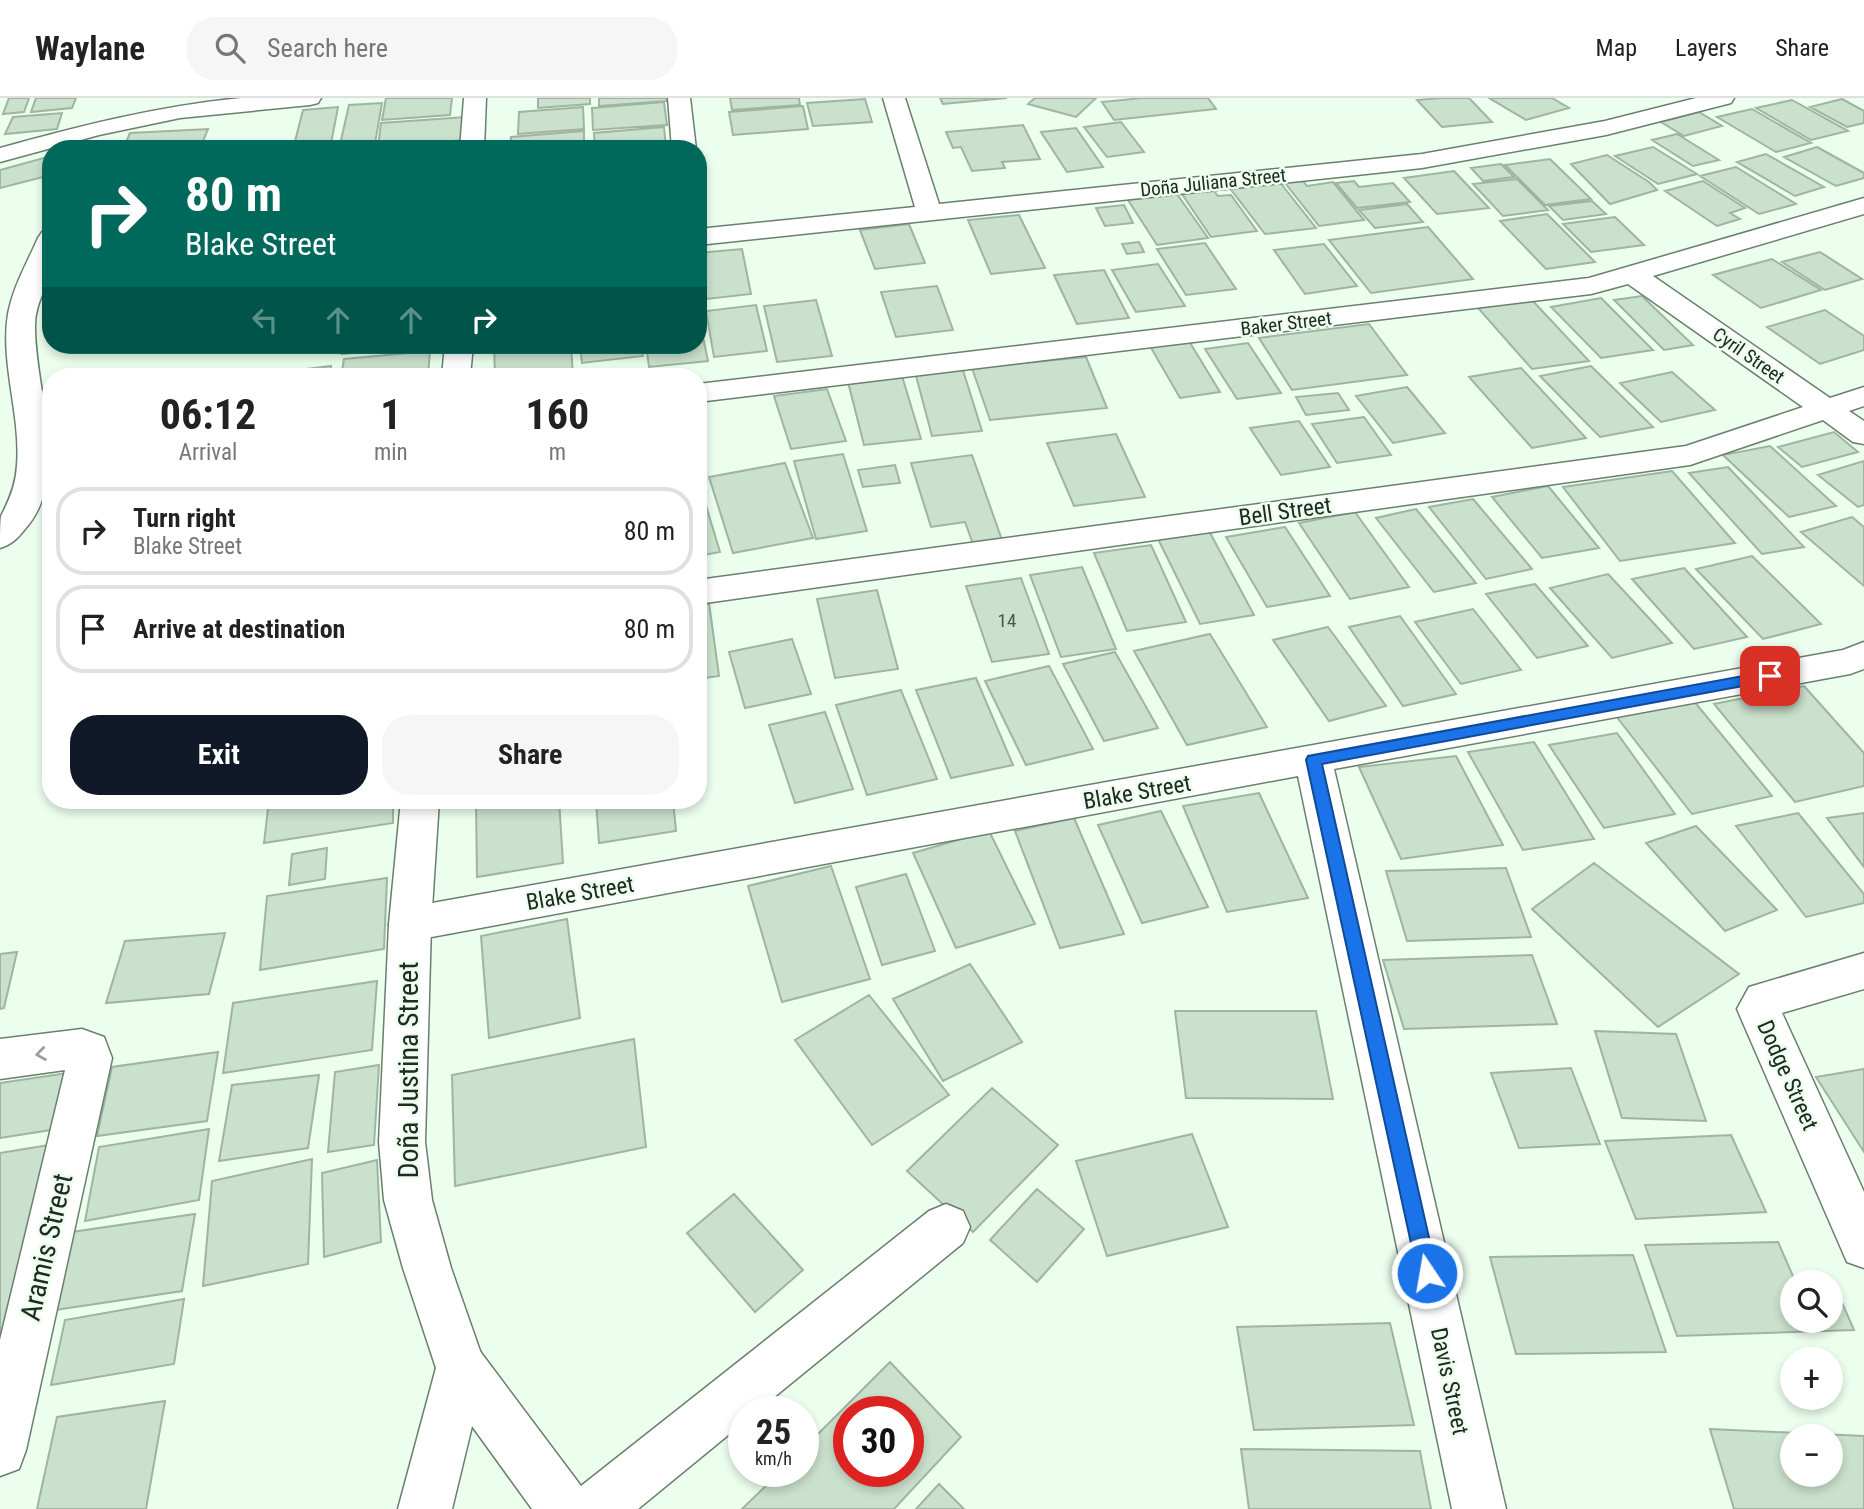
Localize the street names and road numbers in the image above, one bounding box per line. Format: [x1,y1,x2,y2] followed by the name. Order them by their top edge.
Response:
[1139,163,1287,202] street label: Doña Juliana Street
[1239,307,1333,340] street label: Baker Street
[1708,322,1789,388] street label: Cyril Street
[1237,492,1333,531] street label: Bell Street
[1081,770,1193,815] street label: Blake Street
[524,871,636,916] street label: Blake Street
[392,962,425,1179] street label: Doña Justina Street
[1751,1016,1824,1134] street label: Dodge Street
[14,1170,79,1324] street label: Aramis Street
[1425,1325,1474,1437] street label: Davis Street

